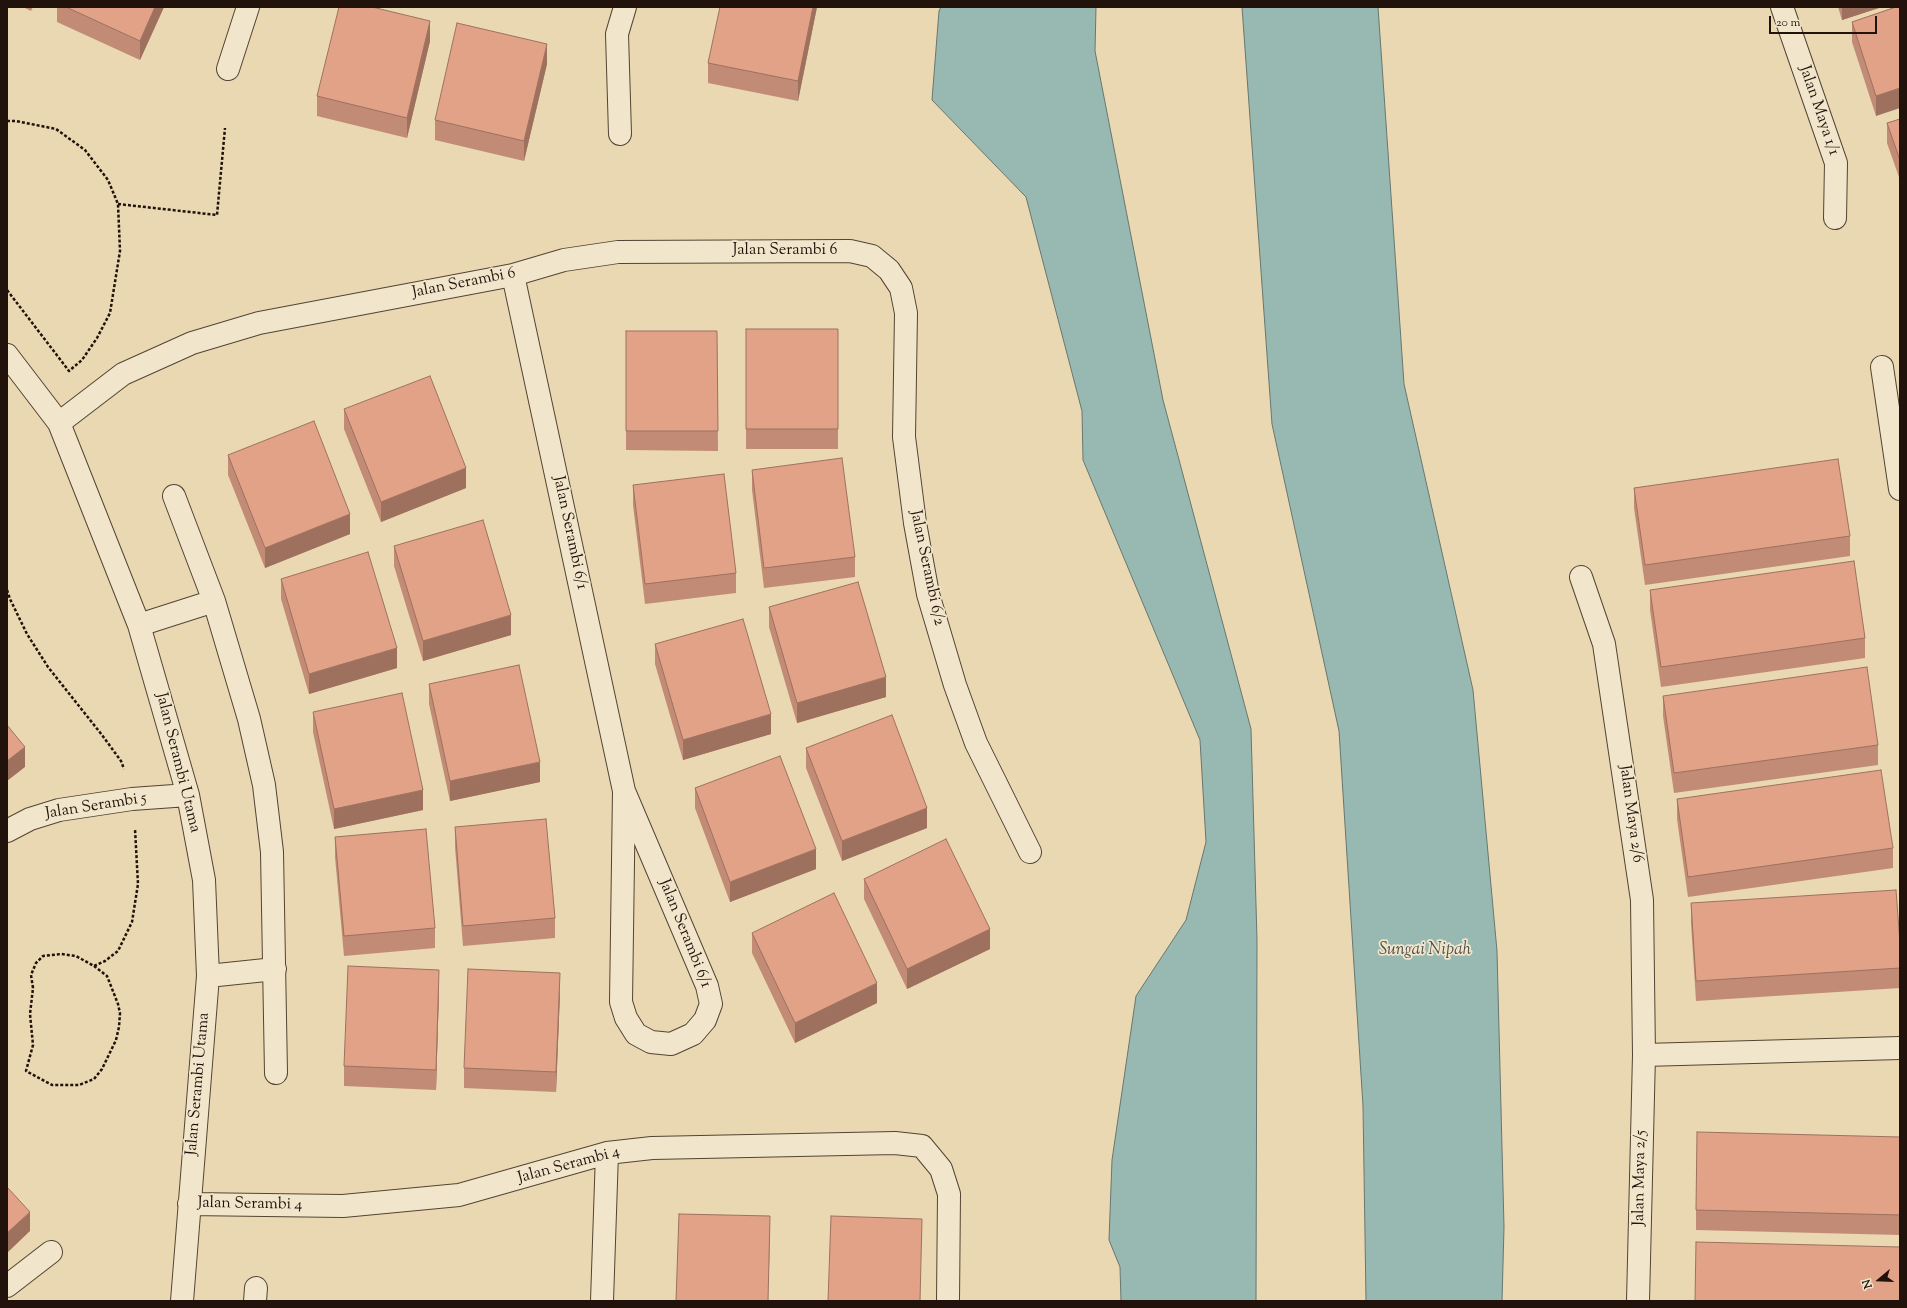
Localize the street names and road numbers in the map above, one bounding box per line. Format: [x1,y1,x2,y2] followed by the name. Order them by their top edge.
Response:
[1794,64,1842,158] street label: Jalan Maya 1/1
[733,241,837,261] street label: Jalan Serambi 6
[411,265,517,303] street label: Jalan Serambi 6
[548,475,590,591] street label: Jalan Serambi 6/1
[904,509,948,627] street label: Jalan Serambi 6/2
[150,691,204,835] street label: Jalan Serambi Utama
[1614,764,1646,864] street label: Jalan Maya 2/6
[44,790,148,824] street label: Jalan Serambi 5
[653,877,715,991] street label: Jalan Serambi 6/1
[183,1012,215,1156] street label: Jalan Serambi Utama
[1631,1130,1651,1226] street label: Jalan Maya 2/5
[516,1143,622,1189] street label: Jalan Serambi 4
[197,1194,303,1216] street label: Jalan Serambi 4

